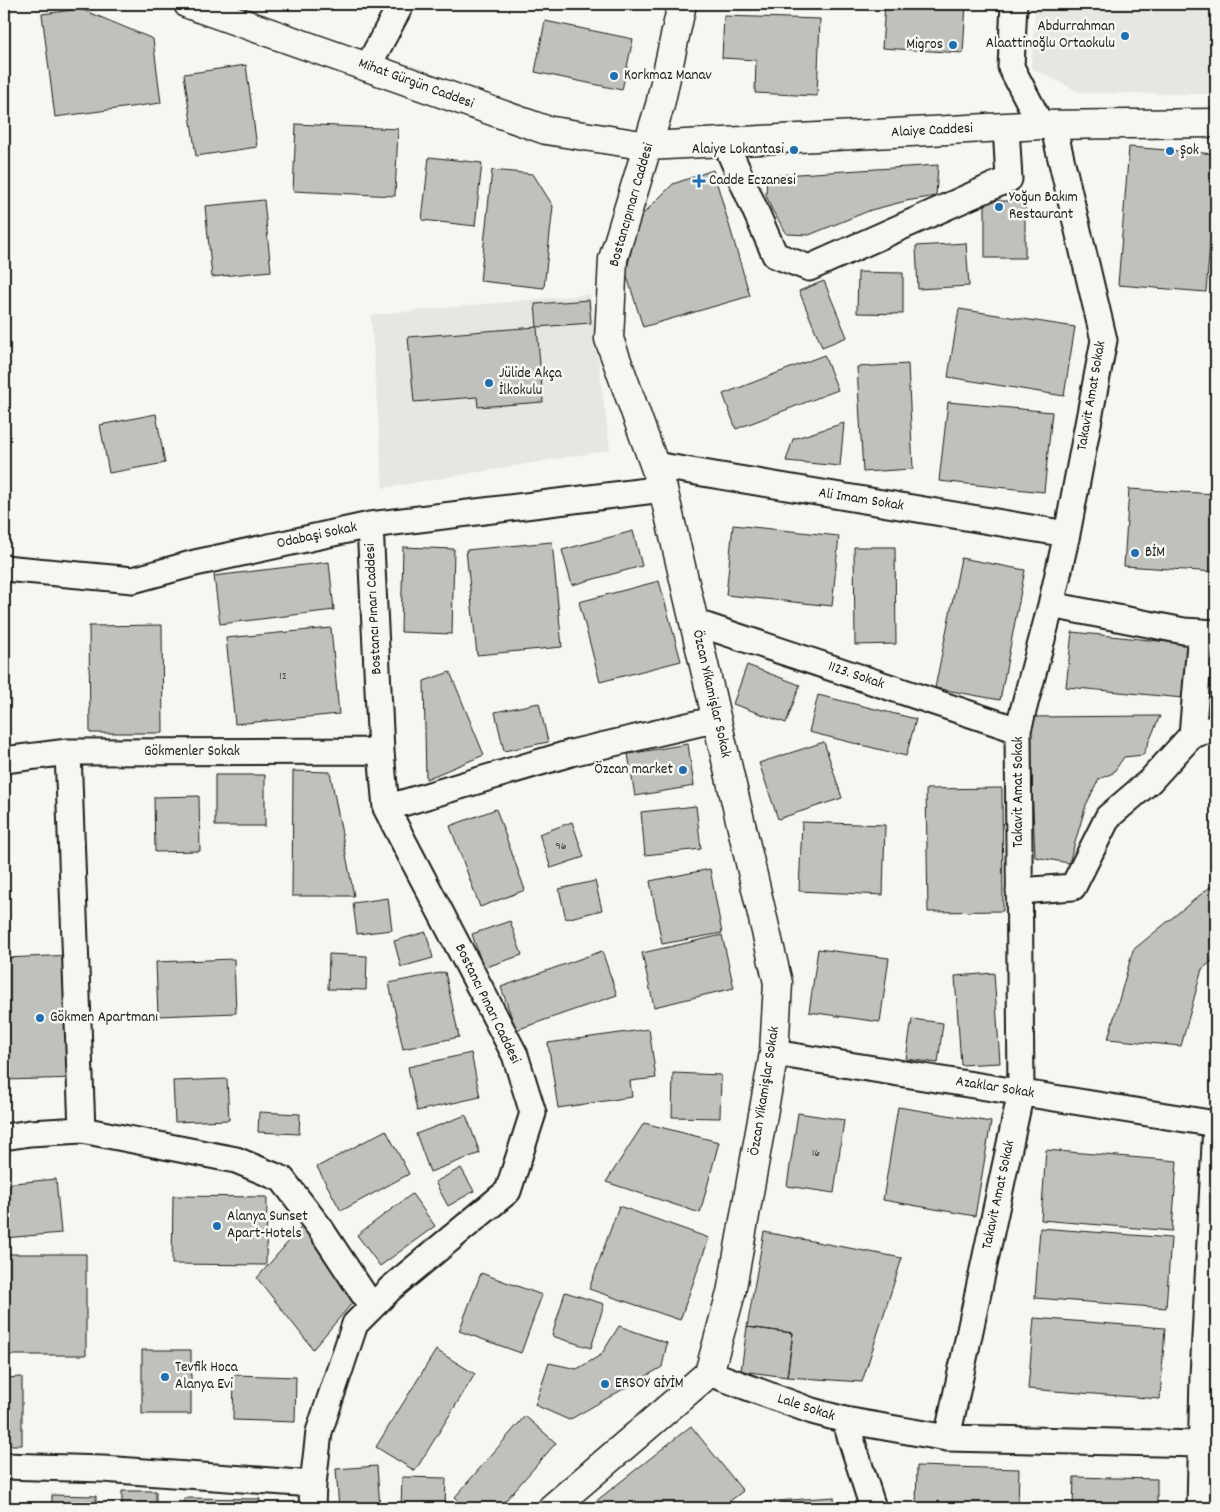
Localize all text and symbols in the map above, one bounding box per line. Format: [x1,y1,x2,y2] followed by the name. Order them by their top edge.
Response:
[986,16,1115,55] place label: Abdurrahman Alaattinoğlu Ortaokulu
[1119,30,1131,42] marker: Abdurrahman Alaattinoğlu Ortaokulu
[906,34,943,56] place label: Migros
[947,39,959,51] marker: Migros
[355,53,477,115] street label: Mihat Gürgün Caddesi
[624,65,713,87] place label: Korkmaz Manav
[608,70,620,82] marker: Korkmaz Manav
[891,118,974,144] street label: Alaiye Caddesi
[692,139,784,161] place label: Alaiye Lokantasi
[604,140,660,270] street label: Bostancıpınarı Caddesi
[1180,140,1199,162] place label: Şok
[788,144,800,156] marker: Alaiye Lokantasi
[1164,145,1176,157] marker: Şok
[709,170,796,192] place label: Cadde Eczanesi
[693,175,705,187] marker: Cadde Eczanesi
[1009,187,1078,226] place label: Yoğun Bakım Restaurant
[993,201,1005,213] marker: Yoğun Bakım Restaurant
[1072,339,1112,453] street label: Takavit Amat Sokak
[499,363,563,402] place label: Jülide Akça İlkokulu
[483,377,495,389] marker: Jülide Akça İlkokulu
[817,482,905,518] street label: Ali Imam Sokak
[275,517,359,555] street label: Odabaşi Sokak
[1145,542,1165,564] place label: BİM
[360,543,388,675] street label: Bostancı Pınarı Caddesi
[1129,547,1141,559] marker: BİM
[686,628,736,760] street label: Özcan Yikamişlar Sokak
[825,656,887,696] street label: 1123. Sokak
[279,668,287,685] house number: 12
[1008,736,1030,848] street label: Takavit Amat Sokak
[144,741,240,763] street label: Gökmenler Sokak
[595,759,673,781] place label: Özcan market
[677,764,689,776] marker: Özcan market
[555,838,567,855] house number: 96
[448,940,526,1068] street label: Bostancı Pınarı Caddesi
[50,1007,158,1029] place label: Gökmen Apartmanı
[34,1012,46,1024] marker: Gökmen Apartmanı
[744,1025,786,1157] street label: Özcan Yikamişlar Sokak
[954,1071,1036,1105] street label: Azaklar Sokak
[977,1138,1021,1252] street label: Takavit Amat Sokak
[812,1145,820,1162] house number: 16
[227,1206,308,1245] place label: Alanya Sunset Apart-Hotels
[211,1220,223,1232] marker: Alanya Sunset Apart-Hotels
[175,1357,239,1396] place label: Tevfik Hoca Alanya Evi
[159,1371,171,1383] marker: Tevfik Hoca Alanya Evi
[615,1373,684,1395] place label: ERSOY GİYİM
[599,1378,611,1390] marker: ERSOY GİYİM
[774,1388,838,1428] street label: Lale Sokak

